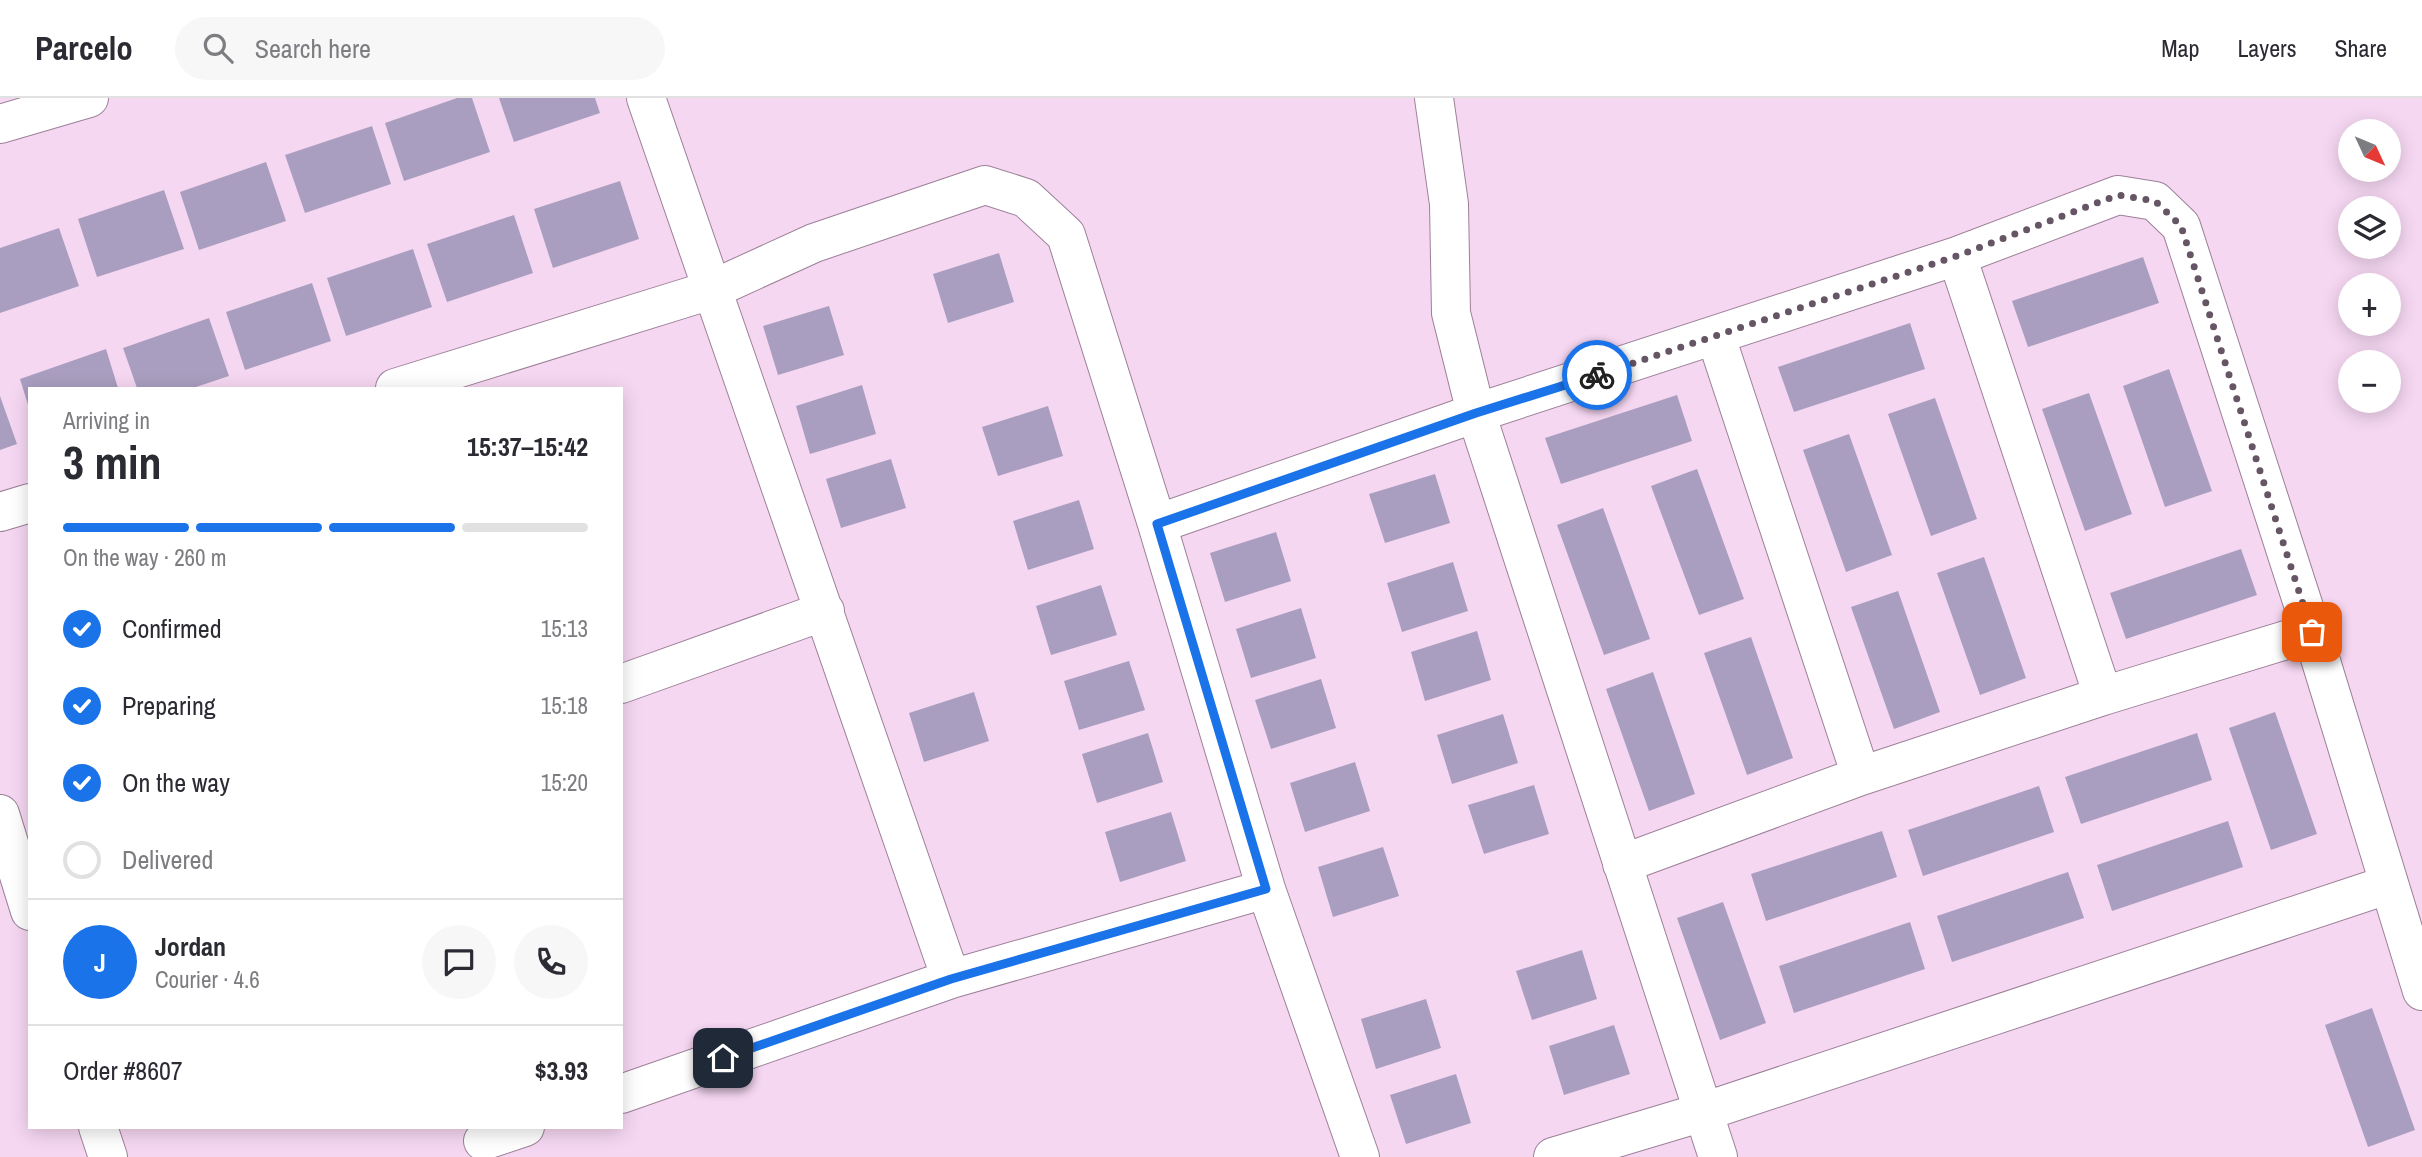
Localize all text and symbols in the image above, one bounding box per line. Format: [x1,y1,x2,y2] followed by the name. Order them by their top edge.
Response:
[175,17,665,80] search box
[35,26,133,70] text: Parcelo
[199,29,237,67] icon: search
[255,31,371,66] text: Search here
[2161,32,2199,64] text: Map
[2237,32,2296,64] text: Layers
[2334,32,2387,64] text: Share
[2338,119,2401,182] north arrow
[2338,119,2401,413] map controls
[2338,196,2401,259] button: layers
[2338,273,2401,336] button: +
[1562,340,1632,410] courier
[2338,350,2401,413] button: −
[1578,356,1616,394] icon: bike
[63,405,150,436] text: Arriving in
[467,429,588,464] text: 15:37–15:42
[63,431,162,493] text: 3 min
[63,542,227,573] text: On the way · 260 m
[2282,602,2342,662] pin
[63,610,101,648] icon: check
[122,611,222,646] text: Confirmed
[541,613,588,644] text: 15:13
[2293,613,2331,651] icon: bag
[63,687,101,725] icon: check
[122,688,216,723] text: Preparing
[541,690,588,721] text: 15:18
[63,764,101,802] icon: check
[122,765,230,800] text: On the way
[541,767,588,798] text: 15:20
[122,842,213,877] text: Delivered
[422,925,496,999] button: chat
[514,925,588,999] button: phone
[155,929,226,964] text: Jordan
[94,945,106,980] text: J
[155,964,260,995] text: Courier · 4.6
[693,1028,753,1088] pin
[704,1039,742,1077] icon: home
[63,1053,183,1088] text: Order #8607
[535,1053,588,1088] text: $3.93

